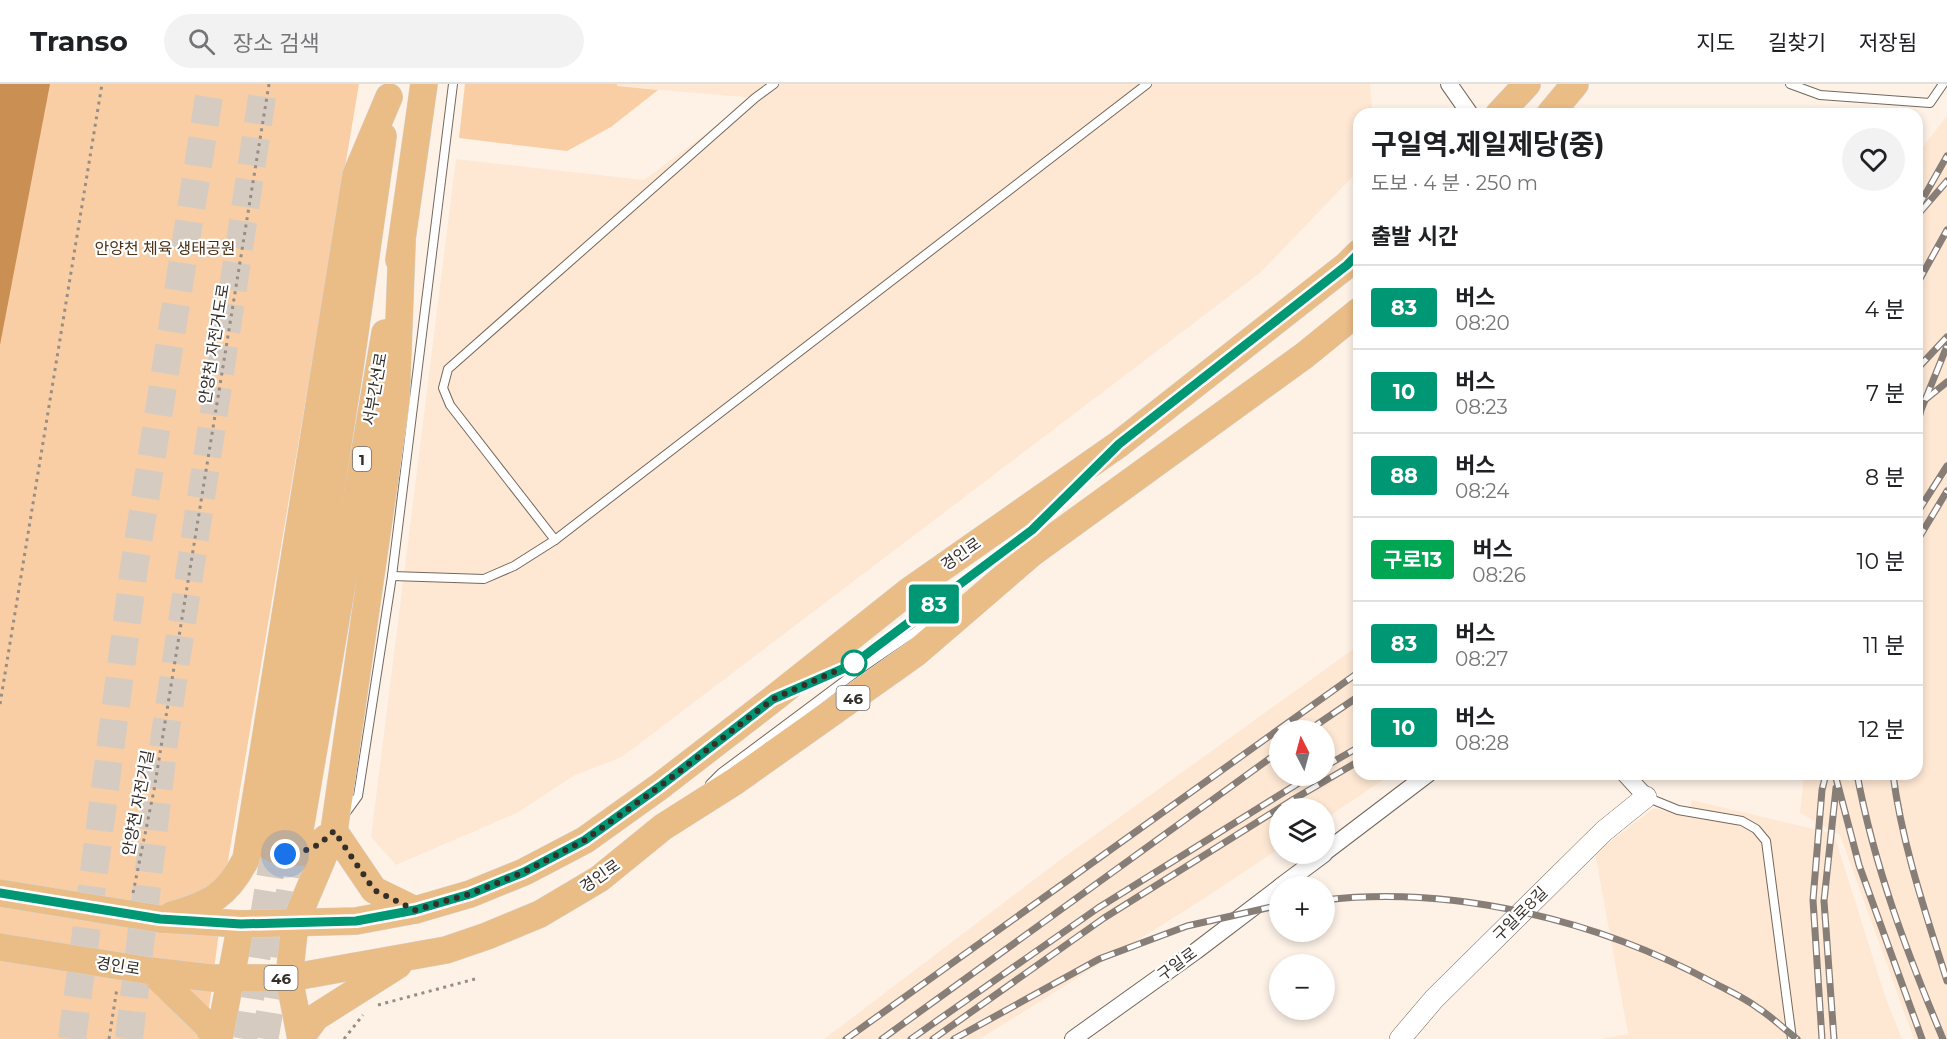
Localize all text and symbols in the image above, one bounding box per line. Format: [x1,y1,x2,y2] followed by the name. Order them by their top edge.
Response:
[164,14,584,68] search box
[30,24,128,58] text: Transo
[185,25,218,58] icon: search
[233,30,320,57] text: 장소 검색
[1696,30,1735,55] text: 지도
[1768,30,1826,55] text: 길찾기
[1859,30,1917,55] text: 저장됨
[1371,127,1604,161] text: 구일역.제일제당(중)
[1842,128,1905,191] button: heart
[1371,171,1538,195] text: 도보 · 4 분 · 250 m
[1371,223,1458,250] text: 출발 시간
[95,239,235,258] park label: 안양천 체육 생태공원
[195,282,233,406] street label: 안양천 자전거도로
[1455,284,1495,311] text: 버스
[1391,295,1417,320] text: 83
[1864,296,1905,323] text: 4 분
[1455,311,1510,335] text: 08:20
[359,351,391,427] street label: 서부간선로
[1455,368,1495,395] text: 버스
[1393,379,1415,404] text: 10
[1866,380,1905,407] text: 7 분
[1455,395,1508,419] text: 08:23
[353,447,371,471] road number: 1
[1455,452,1495,479] text: 버스
[1390,463,1418,488] text: 88
[1865,464,1905,491] text: 8 분
[1455,479,1509,503] text: 08:24
[937,533,985,574] street label: 경인로
[1472,536,1513,563] text: 버스
[1383,547,1442,572] text: 구로13
[1856,548,1905,575] text: 10 분
[1472,563,1526,587] text: 08:26
[907,584,961,624] line badge: 83
[921,592,947,617] text: 83
[1455,620,1495,647] text: 버스
[1391,631,1417,656] text: 83
[1863,632,1905,659] text: 11 분
[1455,647,1508,671] text: 08:27
[841,650,867,676] unlabelled marker
[836,686,870,710] road number: 46
[1455,704,1495,731] text: 버스
[1393,715,1415,740] text: 10
[1859,716,1905,743] text: 12 분
[1269,720,1335,786] north arrow
[1269,720,1335,1020] map controls
[1455,731,1509,755] text: 08:28
[118,749,158,857] street label: 안양천 자전거길
[1269,798,1335,864] button: layers
[270,839,300,869] your location
[576,855,624,896] street label: 경인로
[1269,876,1335,942] button: +
[1489,883,1551,945] street label: 구일로8길
[1154,943,1201,985] street label: 구일로
[95,953,142,979] street label: 경인로
[1269,954,1335,1020] button: −
[264,966,298,990] road number: 46

